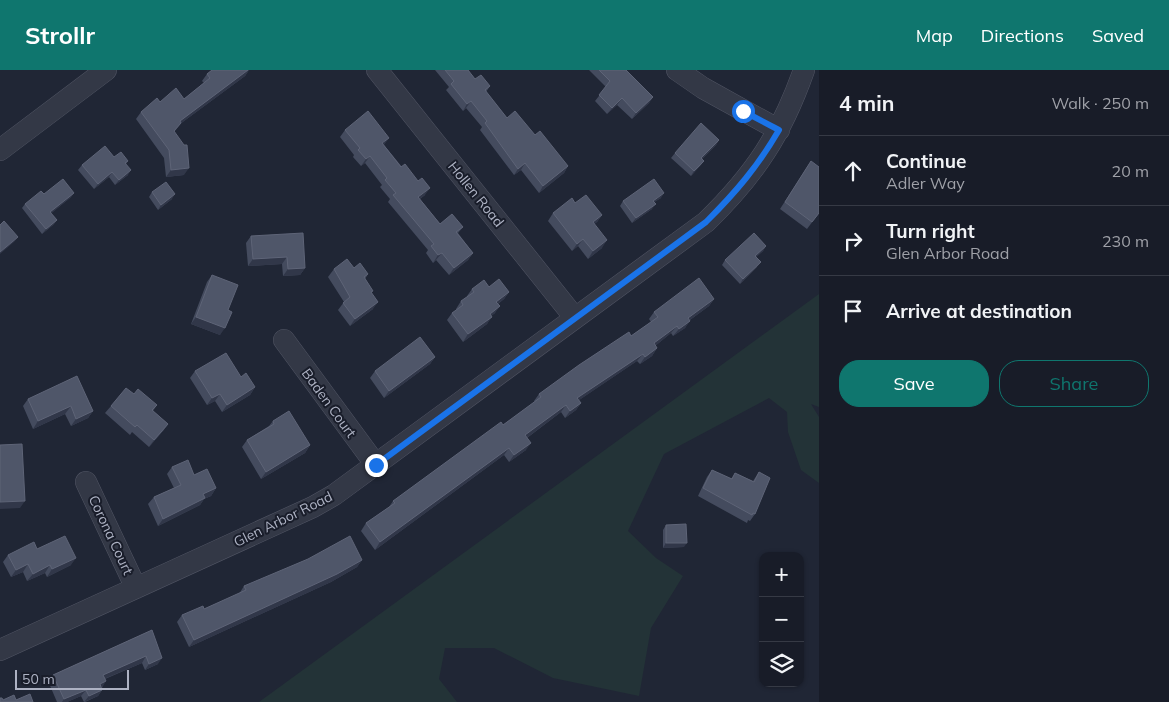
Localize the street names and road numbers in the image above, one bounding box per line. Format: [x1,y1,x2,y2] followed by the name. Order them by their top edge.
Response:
[444,158,508,230] street label: Hollen Road
[298,365,360,441] street label: Baden Court
[231,487,335,551] street label: Glen Arbor Road
[85,492,137,578] street label: Corona Court

